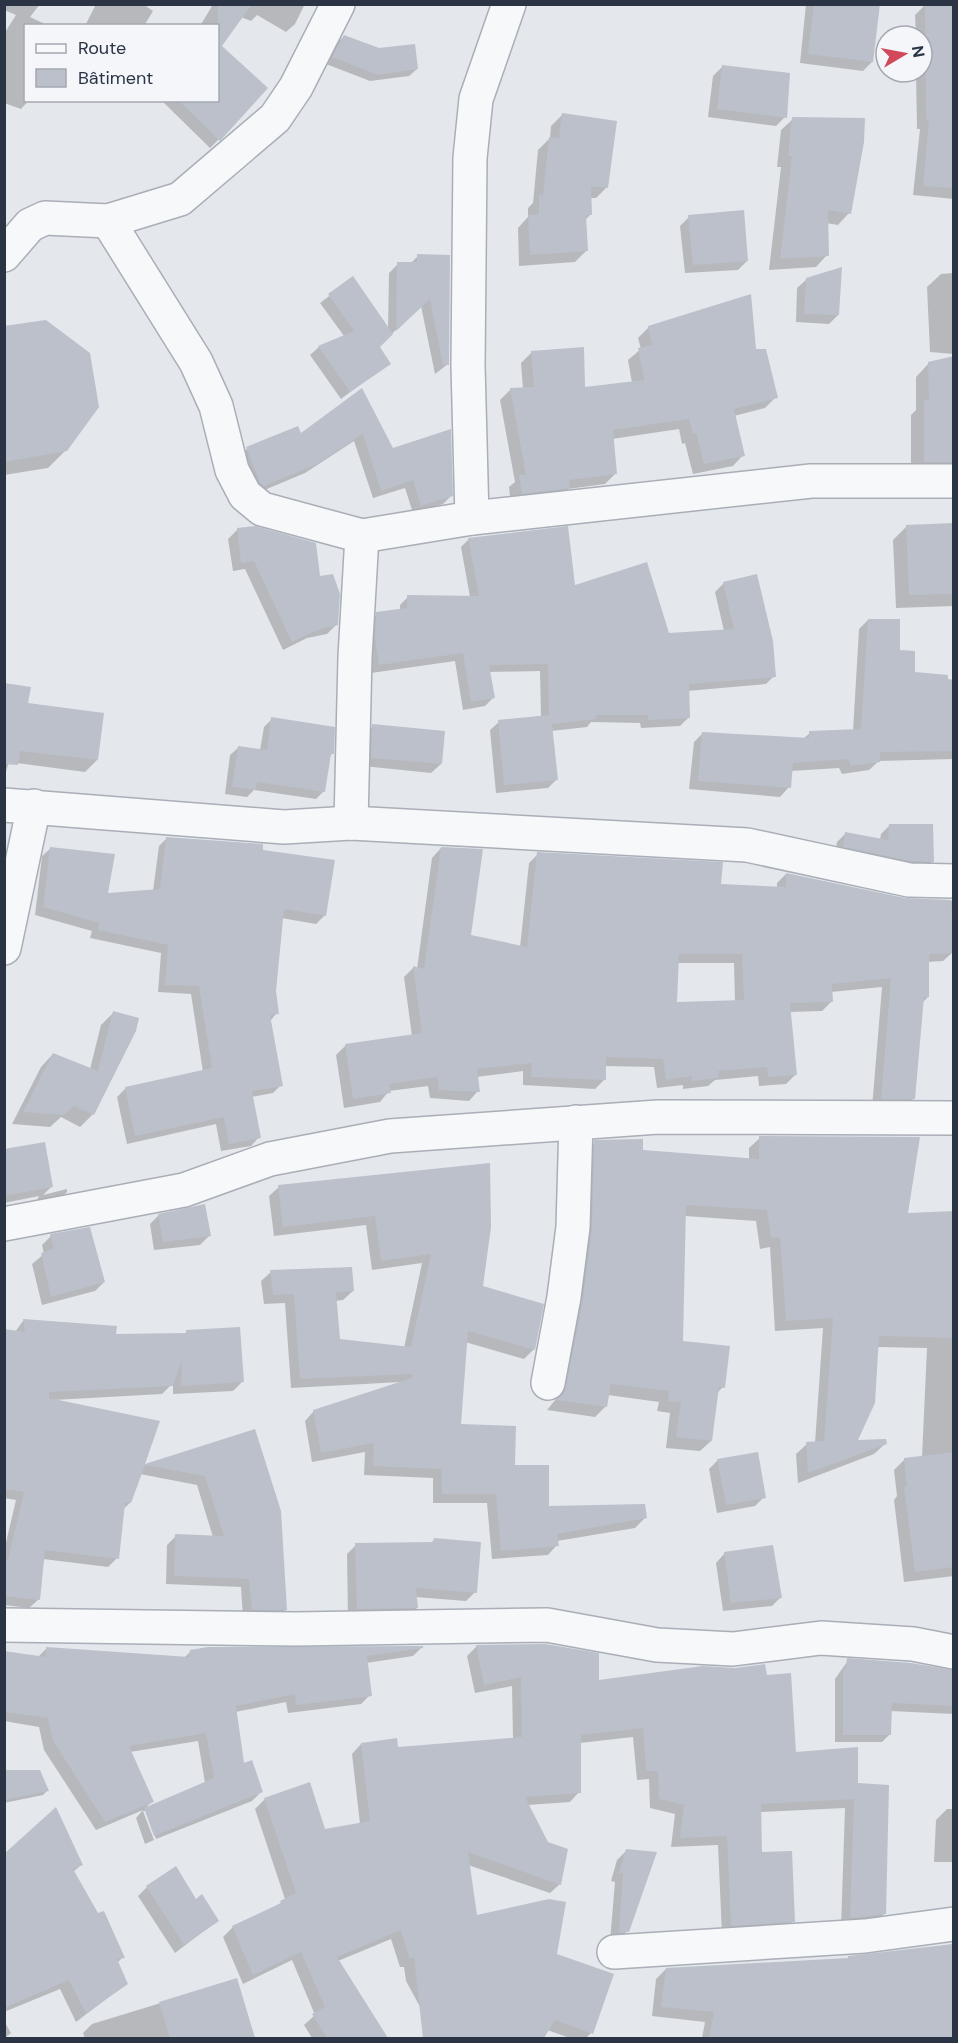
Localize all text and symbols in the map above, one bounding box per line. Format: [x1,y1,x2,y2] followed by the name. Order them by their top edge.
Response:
[24,24,219,102] legend
[874,24,934,84] north arrow
[78,36,126,60] text: Route
[907,44,930,59] text: N
[78,66,153,90] text: Bâtiment

